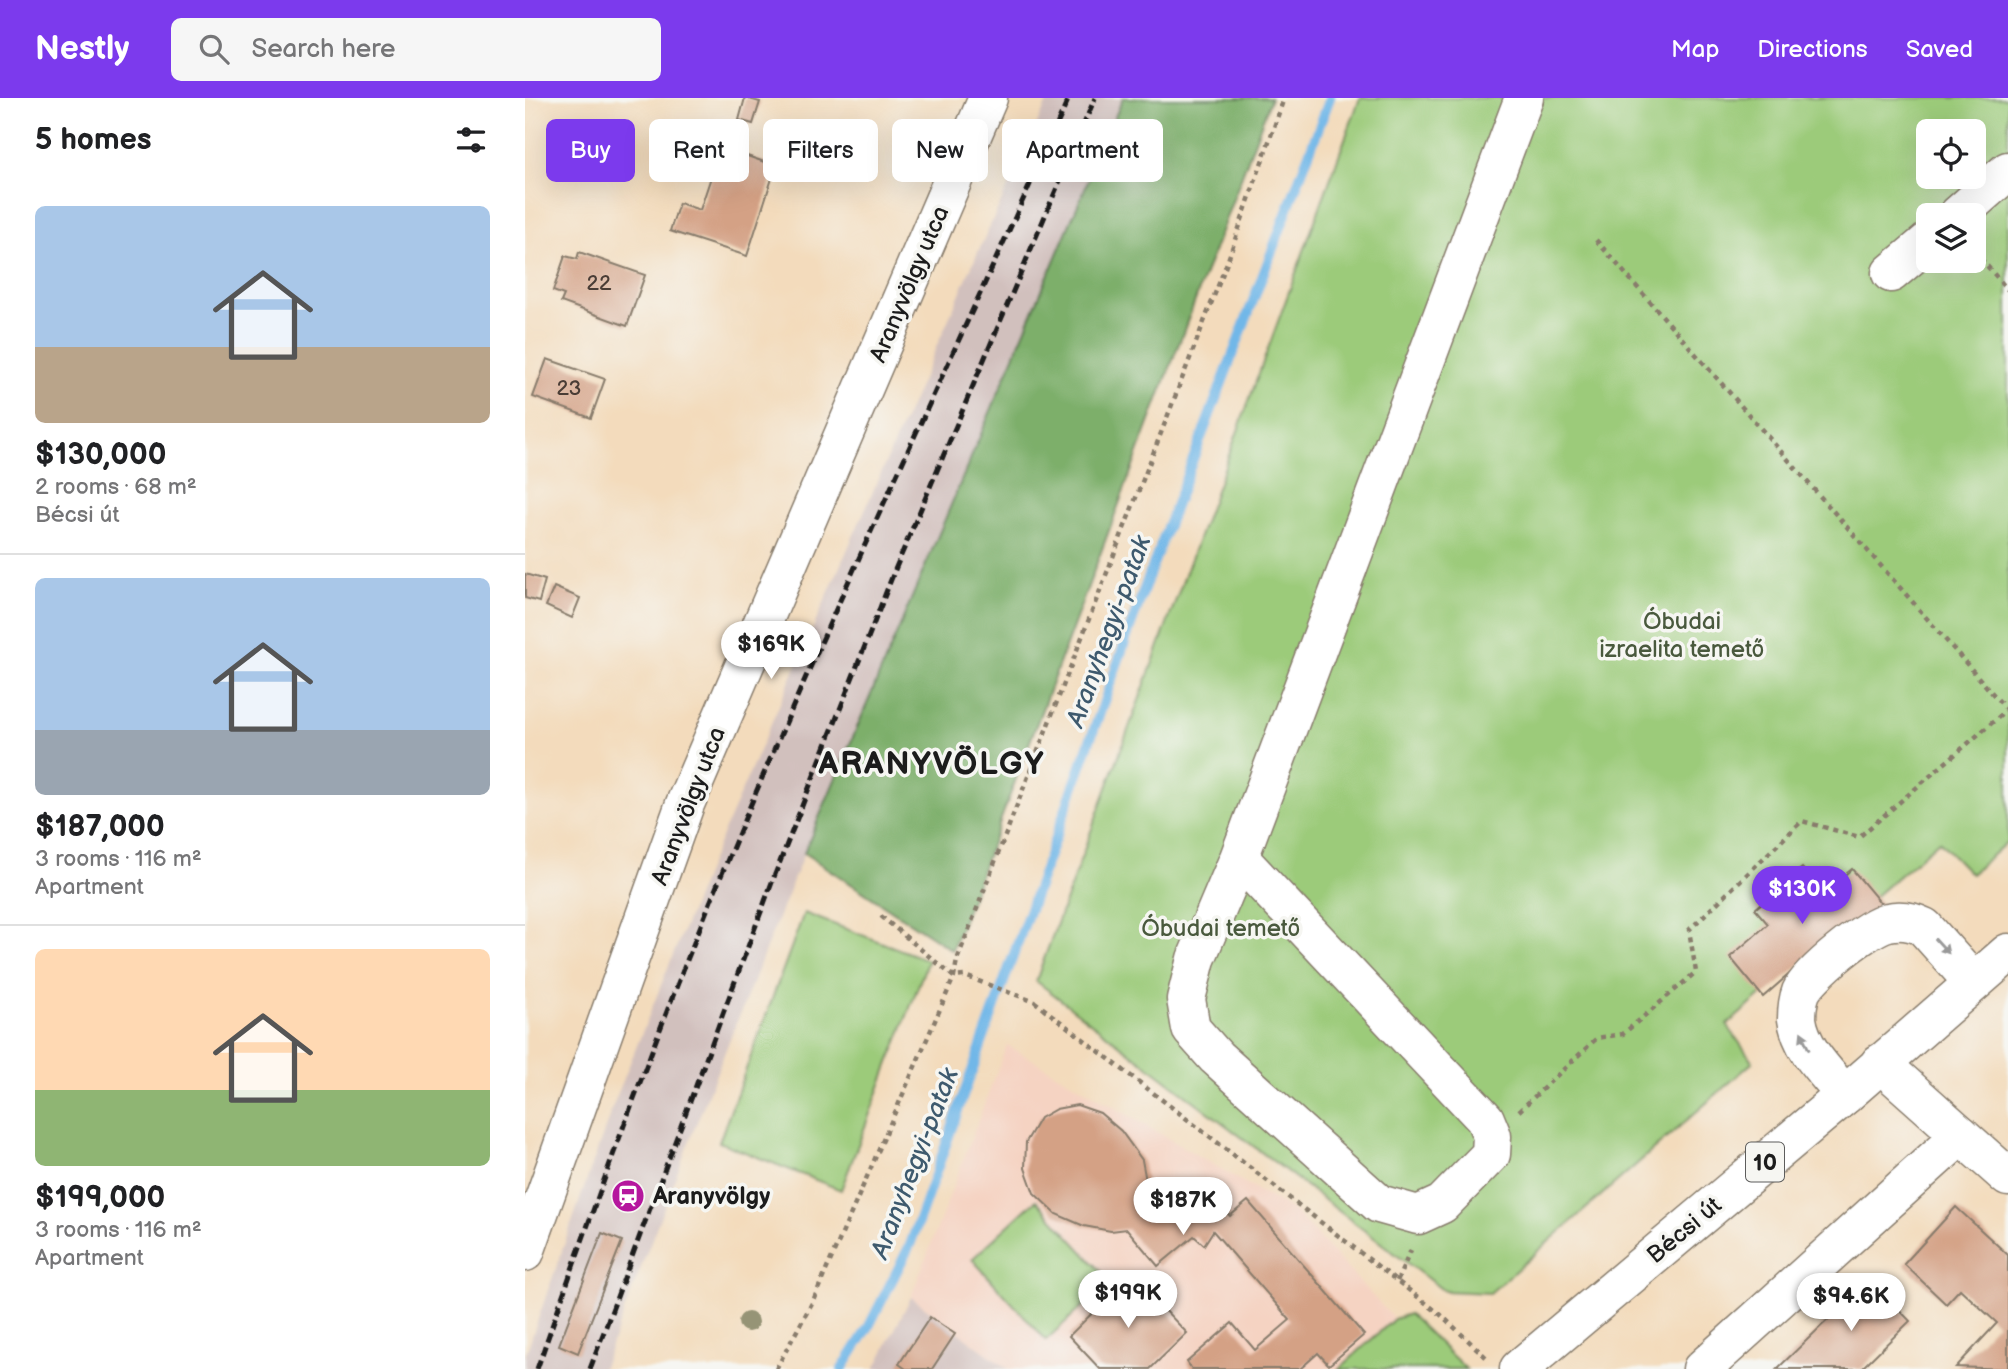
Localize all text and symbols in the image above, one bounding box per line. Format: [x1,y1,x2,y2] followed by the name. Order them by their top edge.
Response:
[171,18,661,81] search box
[35,29,129,69] text: Nestly
[195,30,233,68] icon: search
[251,34,395,65] text: Search here
[1671,35,1719,64] text: Map
[1757,35,1868,64] text: Directions
[1906,35,1973,64] text: Saved
[546,119,635,182] chip: Buy
[649,119,749,182] chip: Rent
[763,119,878,182] chip: Filters
[892,119,988,182] chip: New
[1002,119,1163,182] chip: Apartment
[1916,119,1986,273] map controls
[1916,119,1986,189] button: locate
[452,121,490,159] icon: filters
[35,122,152,158] text: 5 homes
[863,202,955,367] street label: Aranyvölgy utca
[1916,203,1986,273] button: layers
[200,252,326,378] icon: home
[587,271,612,296] house number: 22
[557,376,581,401] house number: 23
[35,437,166,473] text: $130,000
[35,473,197,501] text: 2 rooms · 68 m²
[35,501,120,529] text: Bécsi út
[1060,531,1159,733] water label: Aranyhegyi-patak
[1599,606,1765,664] park label: Óbudai izraelita temető
[722,622,820,681] pin: $169K
[200,624,326,750] icon: home
[737,630,805,658] text: $169K
[645,723,732,889] street label: Aranyvölgy utca
[818,744,1045,784] district label: ARANYVÖLGY
[35,809,165,845] text: $187,000
[35,845,202,873] text: 3 rooms · 116 m²
[1753,866,1851,926] pin: $130K
[35,873,144,901] text: Apartment
[1768,875,1836,903] text: $130K
[1141,913,1301,943] park label: Óbudai temető
[1934,937,1950,955] one-way arrow
[200,995,326,1121] icon: home
[1799,1031,1811,1051] one-way arrow
[864,1063,966,1265] water label: Aranyhegyi-patak
[1746,1142,1784,1182] road number: 10
[609,1177,647,1215] station icon: Aranyvölgy
[1134,1178,1232,1237] pin: $187K
[35,1180,165,1216] text: $199,000
[652,1182,770,1211] place label: Aranyvölgy
[1150,1186,1217,1214] text: $187K
[1641,1191,1728,1270] street label: Bécsi út
[35,1216,202,1244] text: 3 rooms · 116 m²
[35,1244,144,1272] text: Apartment
[1079,1270,1177,1330] pin: $199K
[1794,1274,1908,1333] pin: $94.6K
[1094,1279,1162,1307] text: $199K
[1813,1282,1889,1310] text: $94.6K

